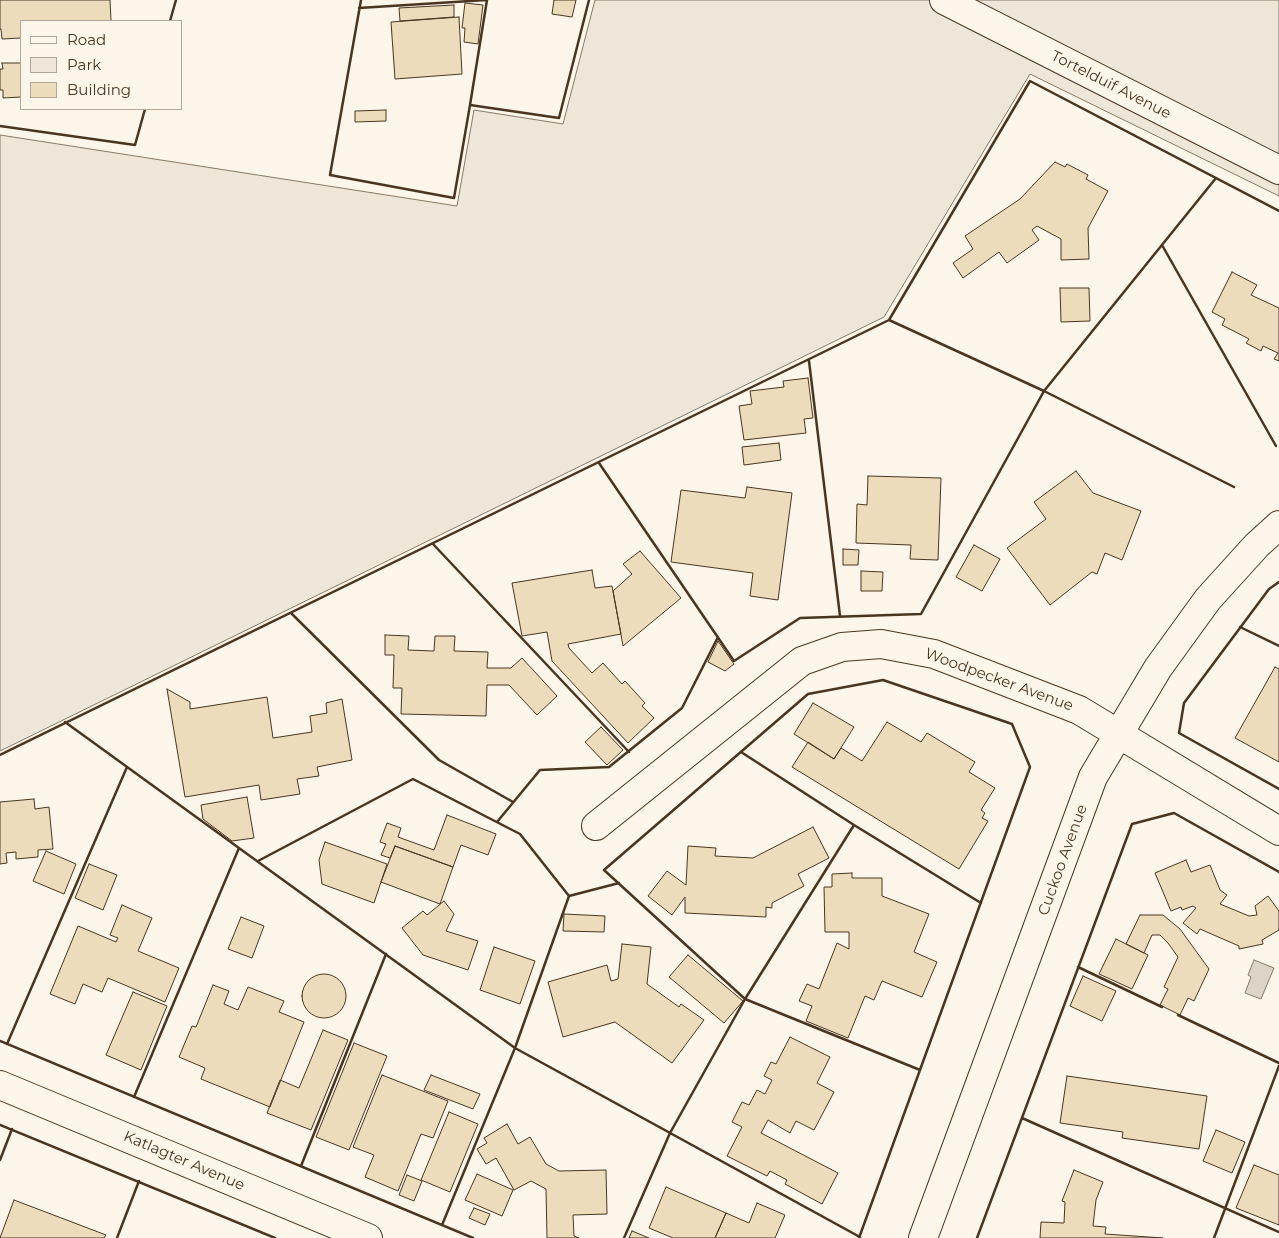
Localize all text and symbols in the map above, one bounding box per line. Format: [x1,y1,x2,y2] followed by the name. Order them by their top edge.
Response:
[20,20,182,110] legend
[67,30,106,49] text: Road
[1048,47,1174,123] street label: Tortelduif Avenue
[67,55,101,74] text: Park
[67,80,131,99] text: Building
[922,645,1076,715] street label: Woodpecker Avenue
[1035,802,1091,918] street label: Cuckoo Avenue
[121,1127,247,1195] street label: Katlagter Avenue

